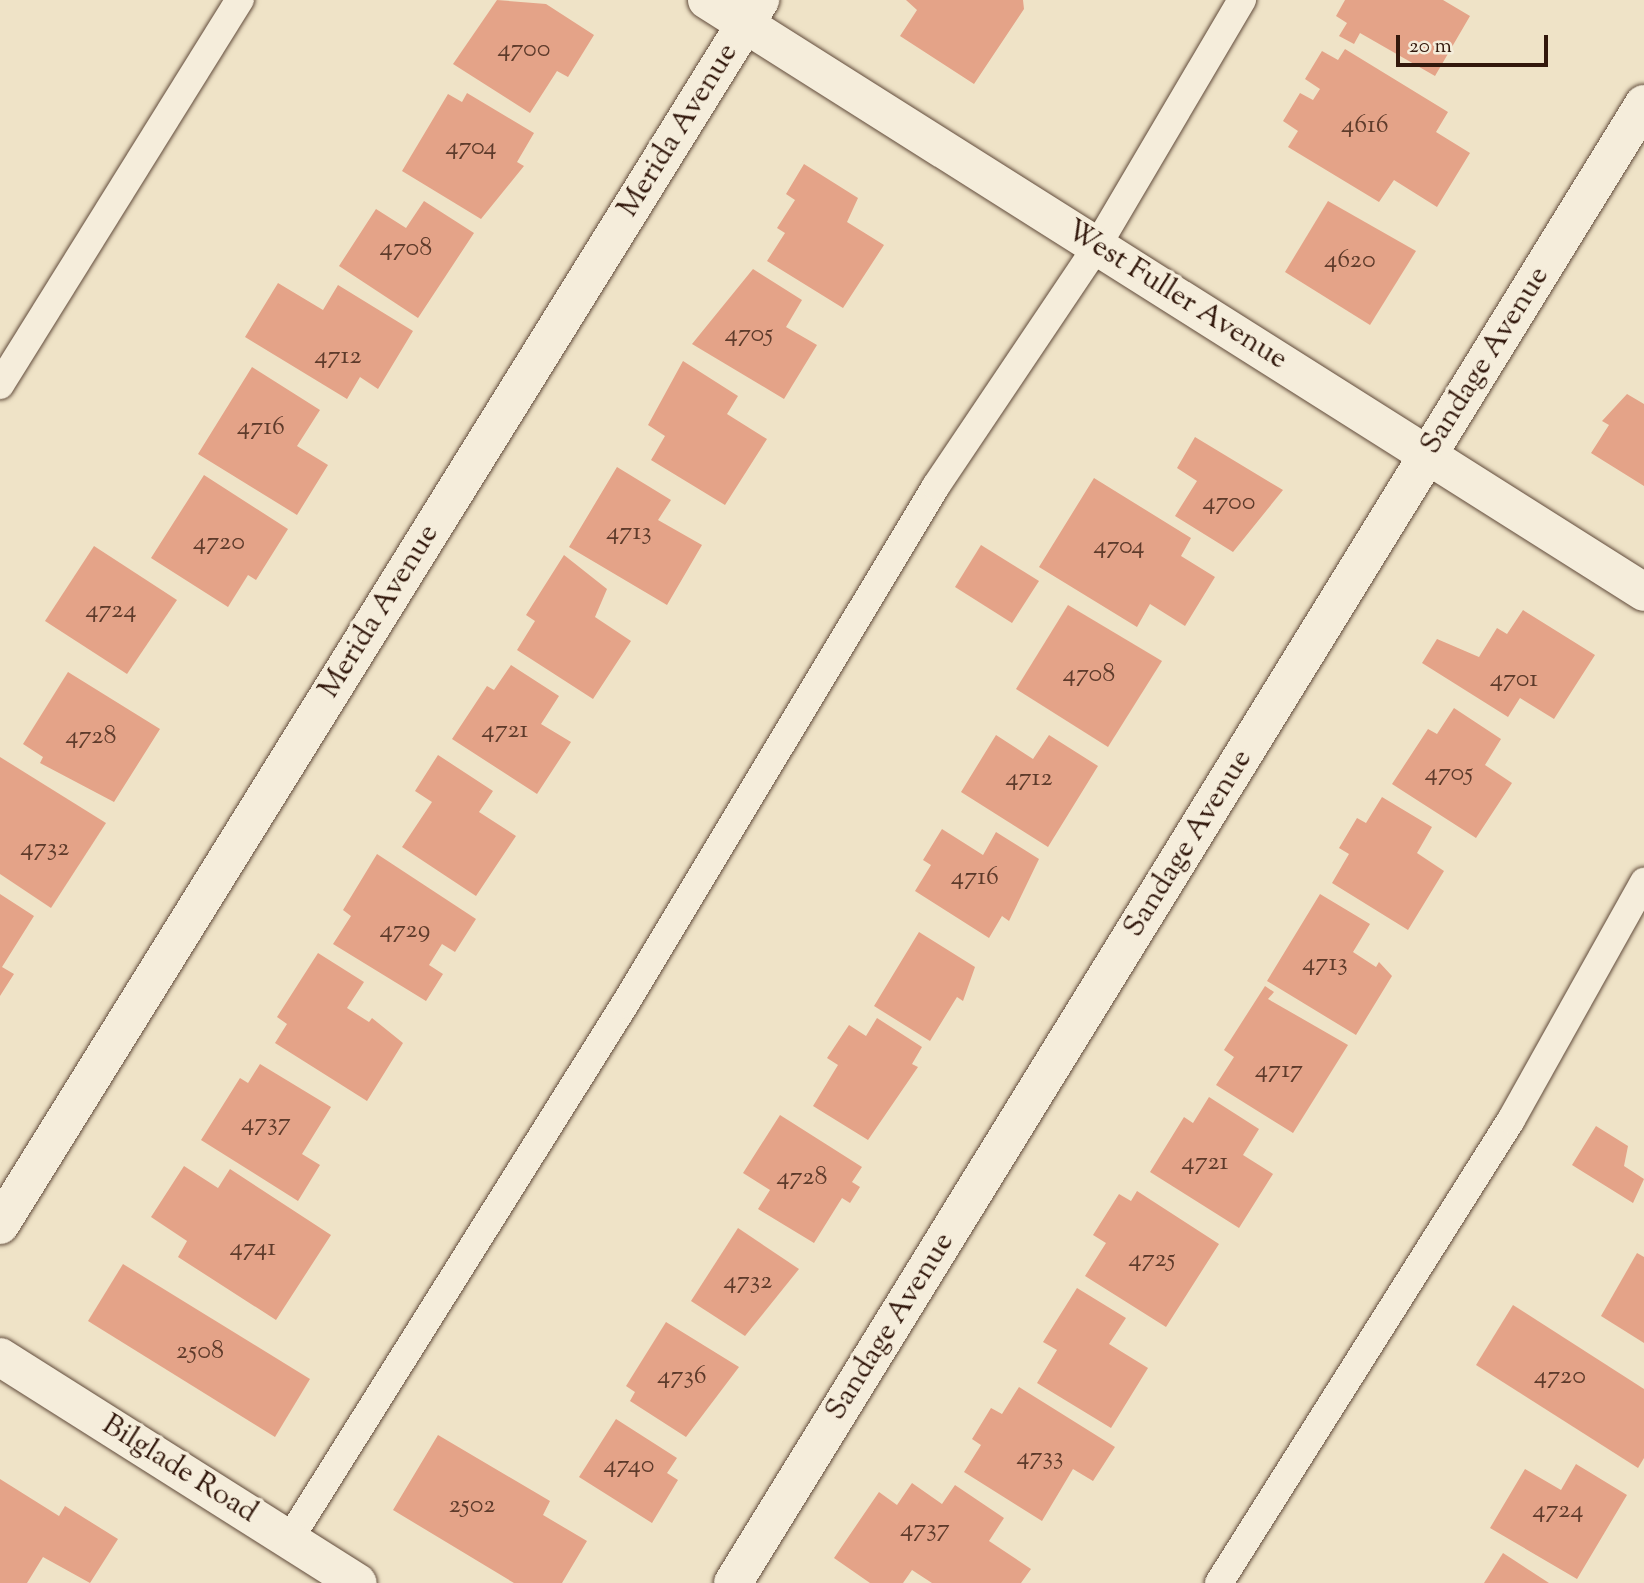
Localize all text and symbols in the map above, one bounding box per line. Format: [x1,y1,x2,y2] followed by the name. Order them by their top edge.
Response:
[1399,21,1551,65] scale bar
[1409,32,1452,62] text: 20 m
[497,34,551,66] house number: 4700
[611,37,747,225] street label: Merida Avenue
[1341,110,1389,142] house number: 4616
[445,132,497,164] house number: 4704
[1059,213,1293,379] street label: West Fuller Avenue
[380,233,432,265] house number: 4708
[1324,245,1376,277] house number: 4620
[1414,260,1558,462] street label: Sandage Avenue
[725,319,773,351] house number: 4705
[314,341,362,373] house number: 4712
[237,412,285,444] house number: 4716
[1202,487,1256,519] house number: 4700
[606,517,652,549] house number: 4713
[312,518,448,706] street label: Merida Avenue
[193,527,245,559] house number: 4720
[1093,531,1145,563] house number: 4704
[85,595,137,627] house number: 4724
[1063,659,1115,691] house number: 4708
[1490,664,1538,696] house number: 4701
[482,715,528,747] house number: 4721
[65,721,117,753] house number: 4728
[1117,743,1261,945] street label: Sandage Avenue
[1425,758,1473,790] house number: 4705
[1005,763,1053,795] house number: 4712
[21,833,69,865] house number: 4732
[951,862,999,894] house number: 4716
[380,915,430,947] house number: 4729
[1302,948,1348,980] house number: 4713
[1255,1055,1303,1087] house number: 4717
[241,1108,291,1140] house number: 4737
[1182,1147,1228,1179] house number: 4721
[776,1162,828,1194] house number: 4728
[819,1226,963,1428] street label: Sandage Avenue
[230,1233,276,1265] house number: 4741
[1129,1244,1175,1276] house number: 4725
[724,1266,772,1298] house number: 4732
[176,1336,224,1368] house number: 2508
[657,1361,707,1393] house number: 4736
[1534,1361,1586,1393] house number: 4720
[95,1408,263,1532] street label: Bilglade Road
[1016,1442,1064,1474] house number: 4733
[604,1450,654,1482] house number: 4740
[449,1490,495,1522] house number: 2502
[1532,1495,1584,1527] house number: 4724
[900,1514,950,1546] house number: 4737

